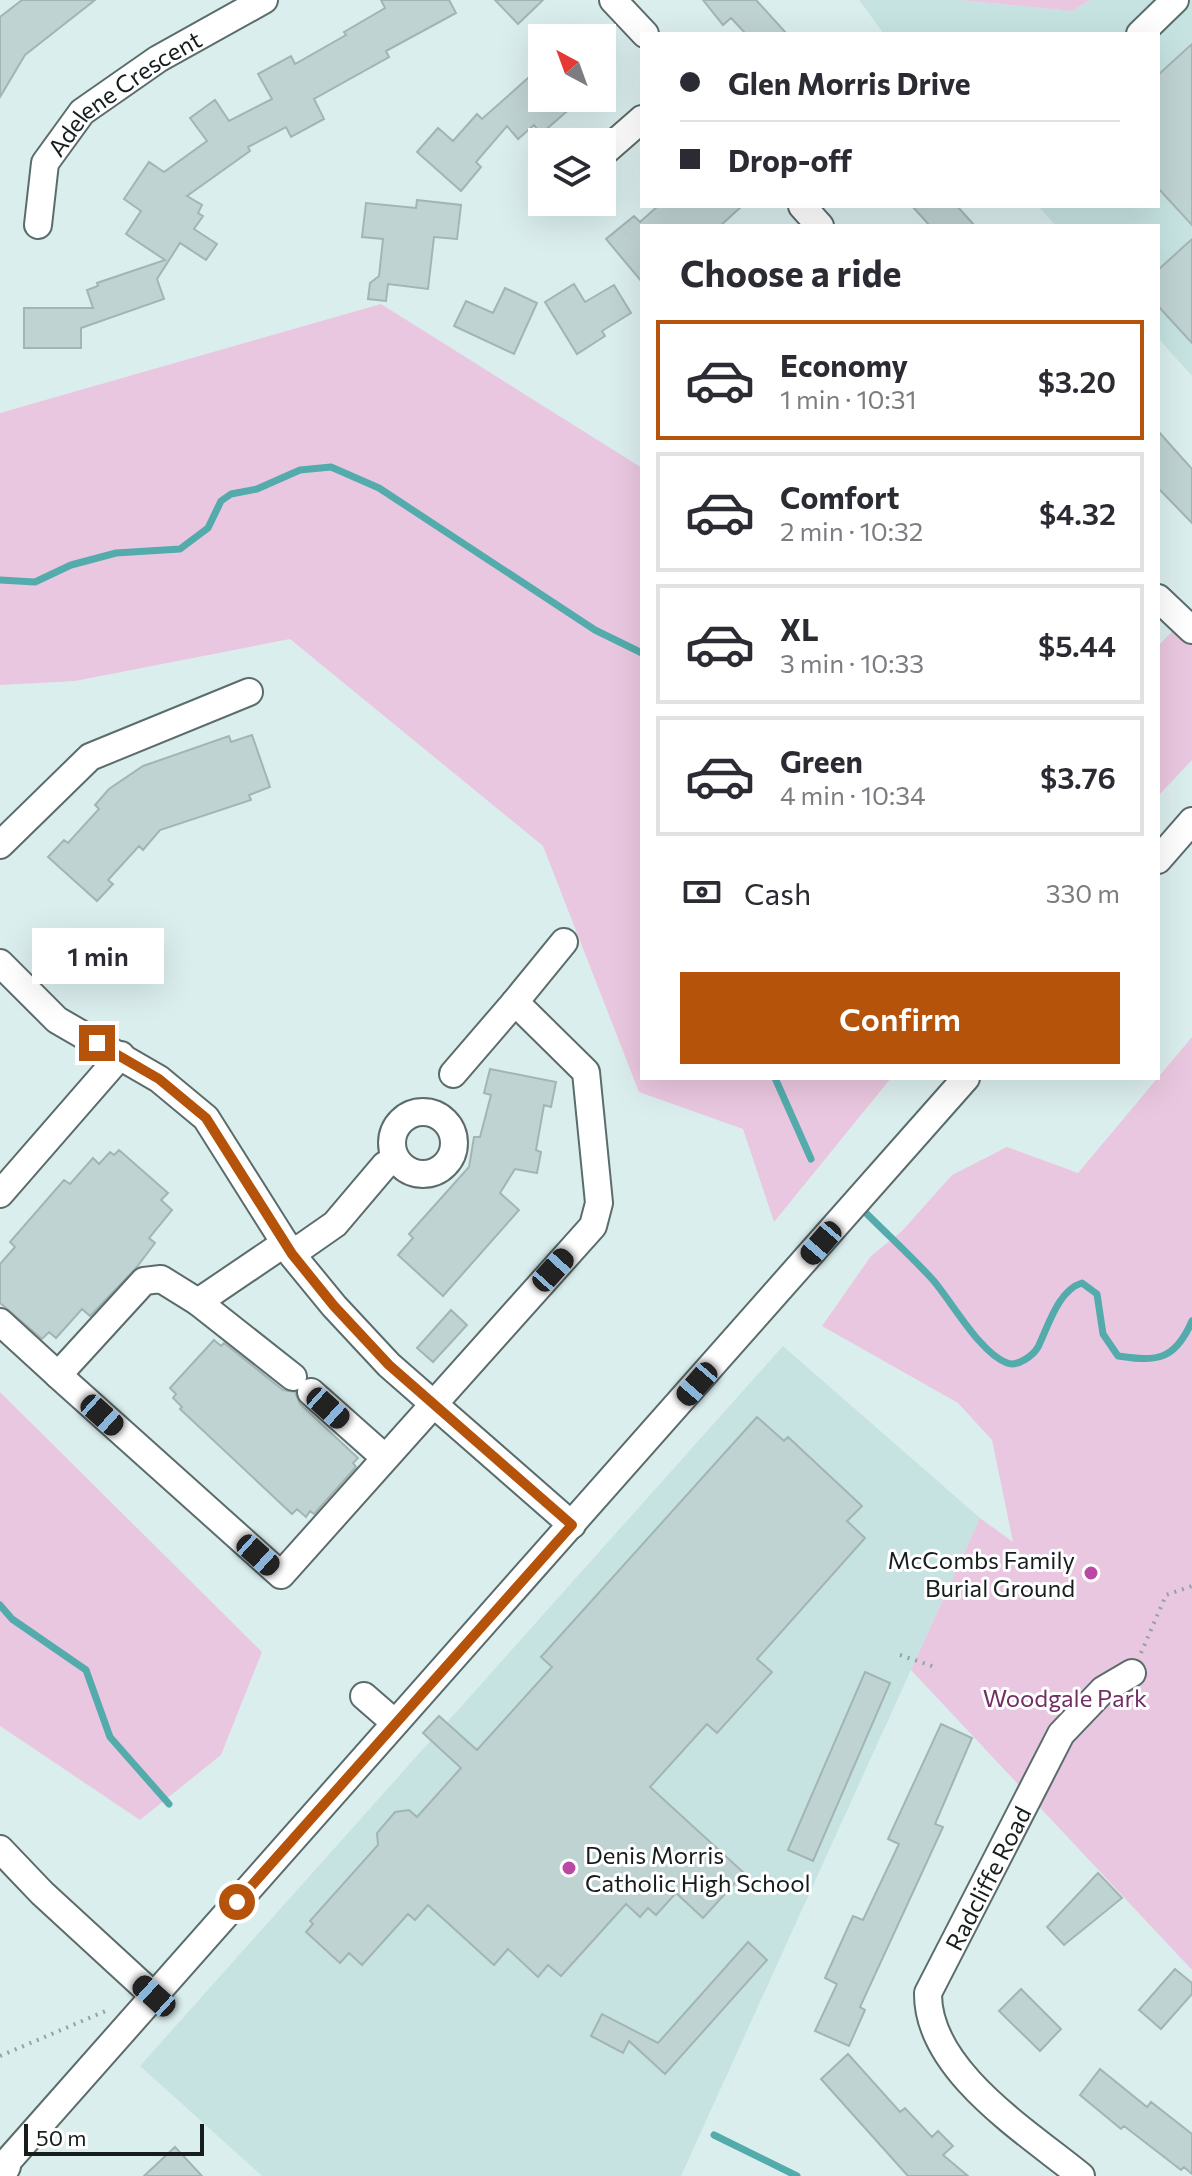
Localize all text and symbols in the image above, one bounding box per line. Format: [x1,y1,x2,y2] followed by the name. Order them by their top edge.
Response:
[41,23,206,161] street label: Adelene Crescent
[528,24,616,112] north arrow
[528,24,616,216] map controls
[728,64,971,101] text: Glen Morris Drive
[528,128,616,216] button: layers
[728,141,852,178] text: Drop-off
[680,250,901,294] text: Choose a ride
[684,344,756,416] icon: car
[780,346,908,383] text: Economy
[1038,362,1116,399] text: $3.20
[780,383,917,414] text: 1 min · 10:31
[684,476,756,548] icon: car
[780,478,899,515] text: Comfort
[1039,494,1116,531] text: $4.32
[780,515,923,546] text: 2 min · 10:32
[684,608,756,680] icon: car
[780,610,819,647] text: XL
[1038,626,1116,663] text: $5.44
[780,647,924,678] text: 3 min · 10:33
[684,740,756,812] icon: car
[780,742,863,779] text: Green
[1040,758,1116,795] text: $3.76
[780,779,926,810] text: 4 min · 10:34
[680,870,724,914] icon: cash
[744,874,811,911] text: Cash
[1046,877,1120,908] text: 330 m
[31,927,163,983] callout: 1 min
[67,940,129,971] text: 1 min
[680,972,1120,1064] button: Confirm
[79,1025,115,1061] route end
[796,1217,846,1269] car
[528,1244,578,1296] car
[672,1358,722,1410] car
[302,1383,354,1433] car
[76,1390,128,1440] car
[232,1530,284,1580] car
[888,1545,1075,1602] place label: McCombs Family Burial Ground
[1082,1564,1100,1582] marker: McCombs Family Burial Ground
[983,1683,1147,1712] park label: Woodgale Park
[938,1801,1036,1955] street label: Radcliffe Road
[585,1840,811,1897] place label: Denis Morris Catholic High School
[560,1859,578,1877] marker: Denis Morris Catholic High School
[219,1884,255,1920] route start
[128,1971,180,2021] car
[24,2120,204,2156] scale bar
[36,2124,86,2151] text: 50 m

